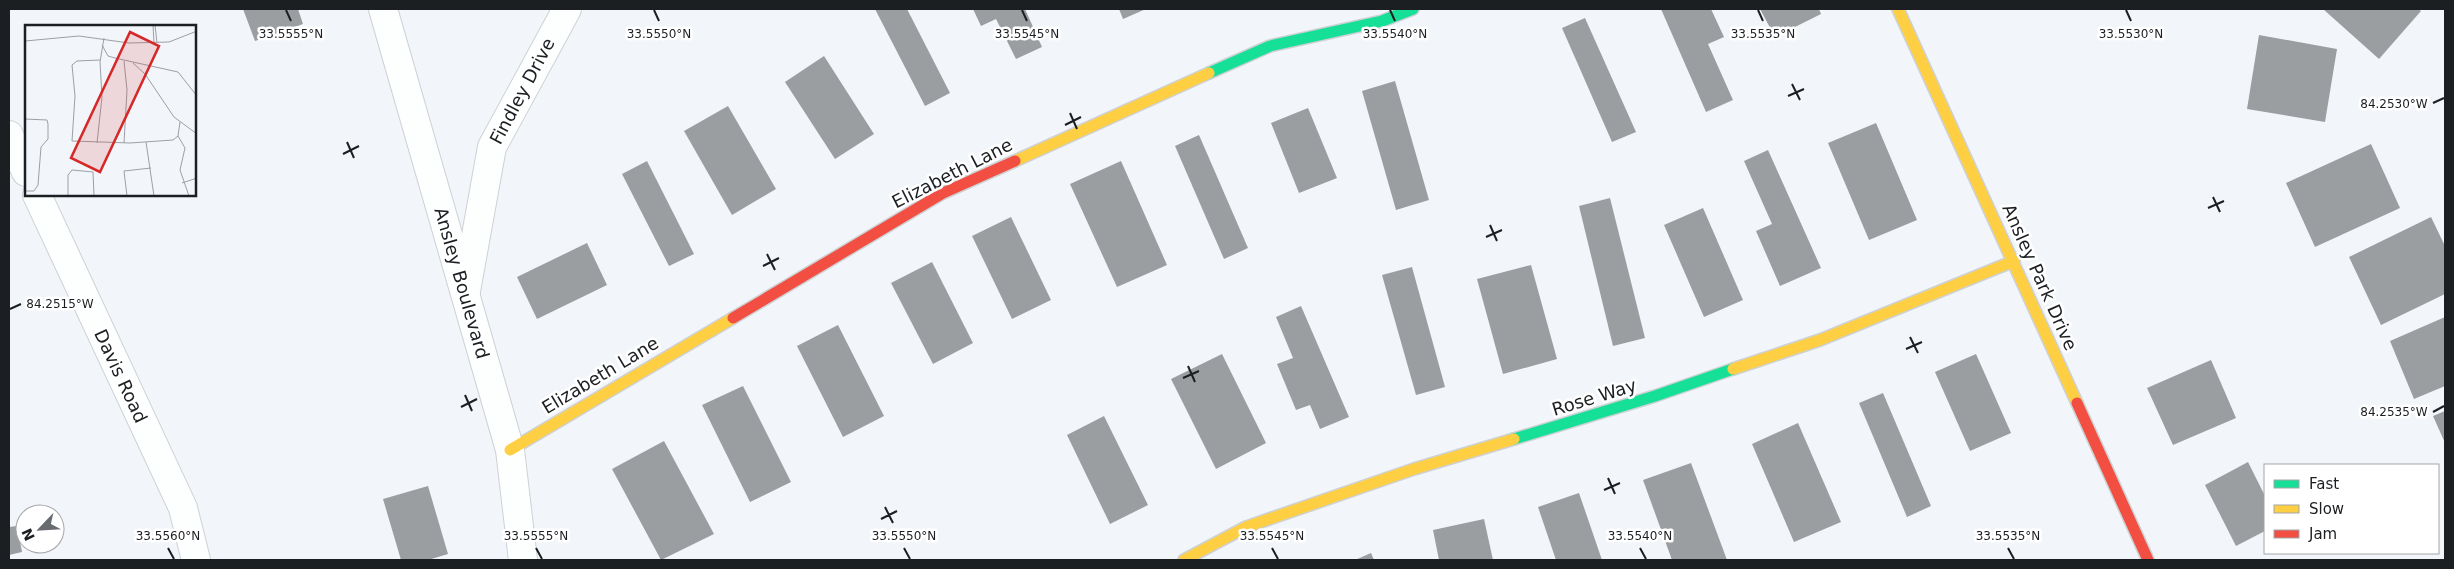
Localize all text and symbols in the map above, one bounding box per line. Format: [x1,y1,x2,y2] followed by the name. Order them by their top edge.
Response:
[25,25,196,196] inset map
[259,27,323,41] text: 33.5555°N
[627,27,691,41] text: 33.5550°N
[995,27,1059,41] text: 33.5545°N
[1363,27,1427,41] text: 33.5540°N
[1731,27,1795,41] text: 33.5535°N
[2099,27,2163,41] text: 33.5530°N
[485,34,559,148] street label: Findley Drive
[2360,97,2428,111] text: 84.2530°W
[888,134,1016,212] street label: Elizabeth Lane
[1998,200,2082,354] street label: Ansley Park Drive
[430,205,494,361] street label: Ansley Boulevard
[26,297,94,311] text: 84.2515°W
[90,326,152,426] street label: Davis Road
[538,332,662,418] street label: Elizabeth Lane
[1549,374,1639,420] street label: Rose Way
[2360,405,2428,419] text: 84.2535°W
[2264,464,2439,554] legend
[2309,475,2339,493] text: Fast
[2309,500,2344,518] text: Slow
[15,504,65,554] north arrow
[2308,525,2337,543] text: Jam
[18,526,38,543] text: N
[136,529,200,543] text: 33.5560°N
[504,529,568,543] text: 33.5555°N
[872,529,936,543] text: 33.5550°N
[1240,529,1304,543] text: 33.5545°N
[1608,529,1672,543] text: 33.5540°N
[1976,529,2040,543] text: 33.5535°N

